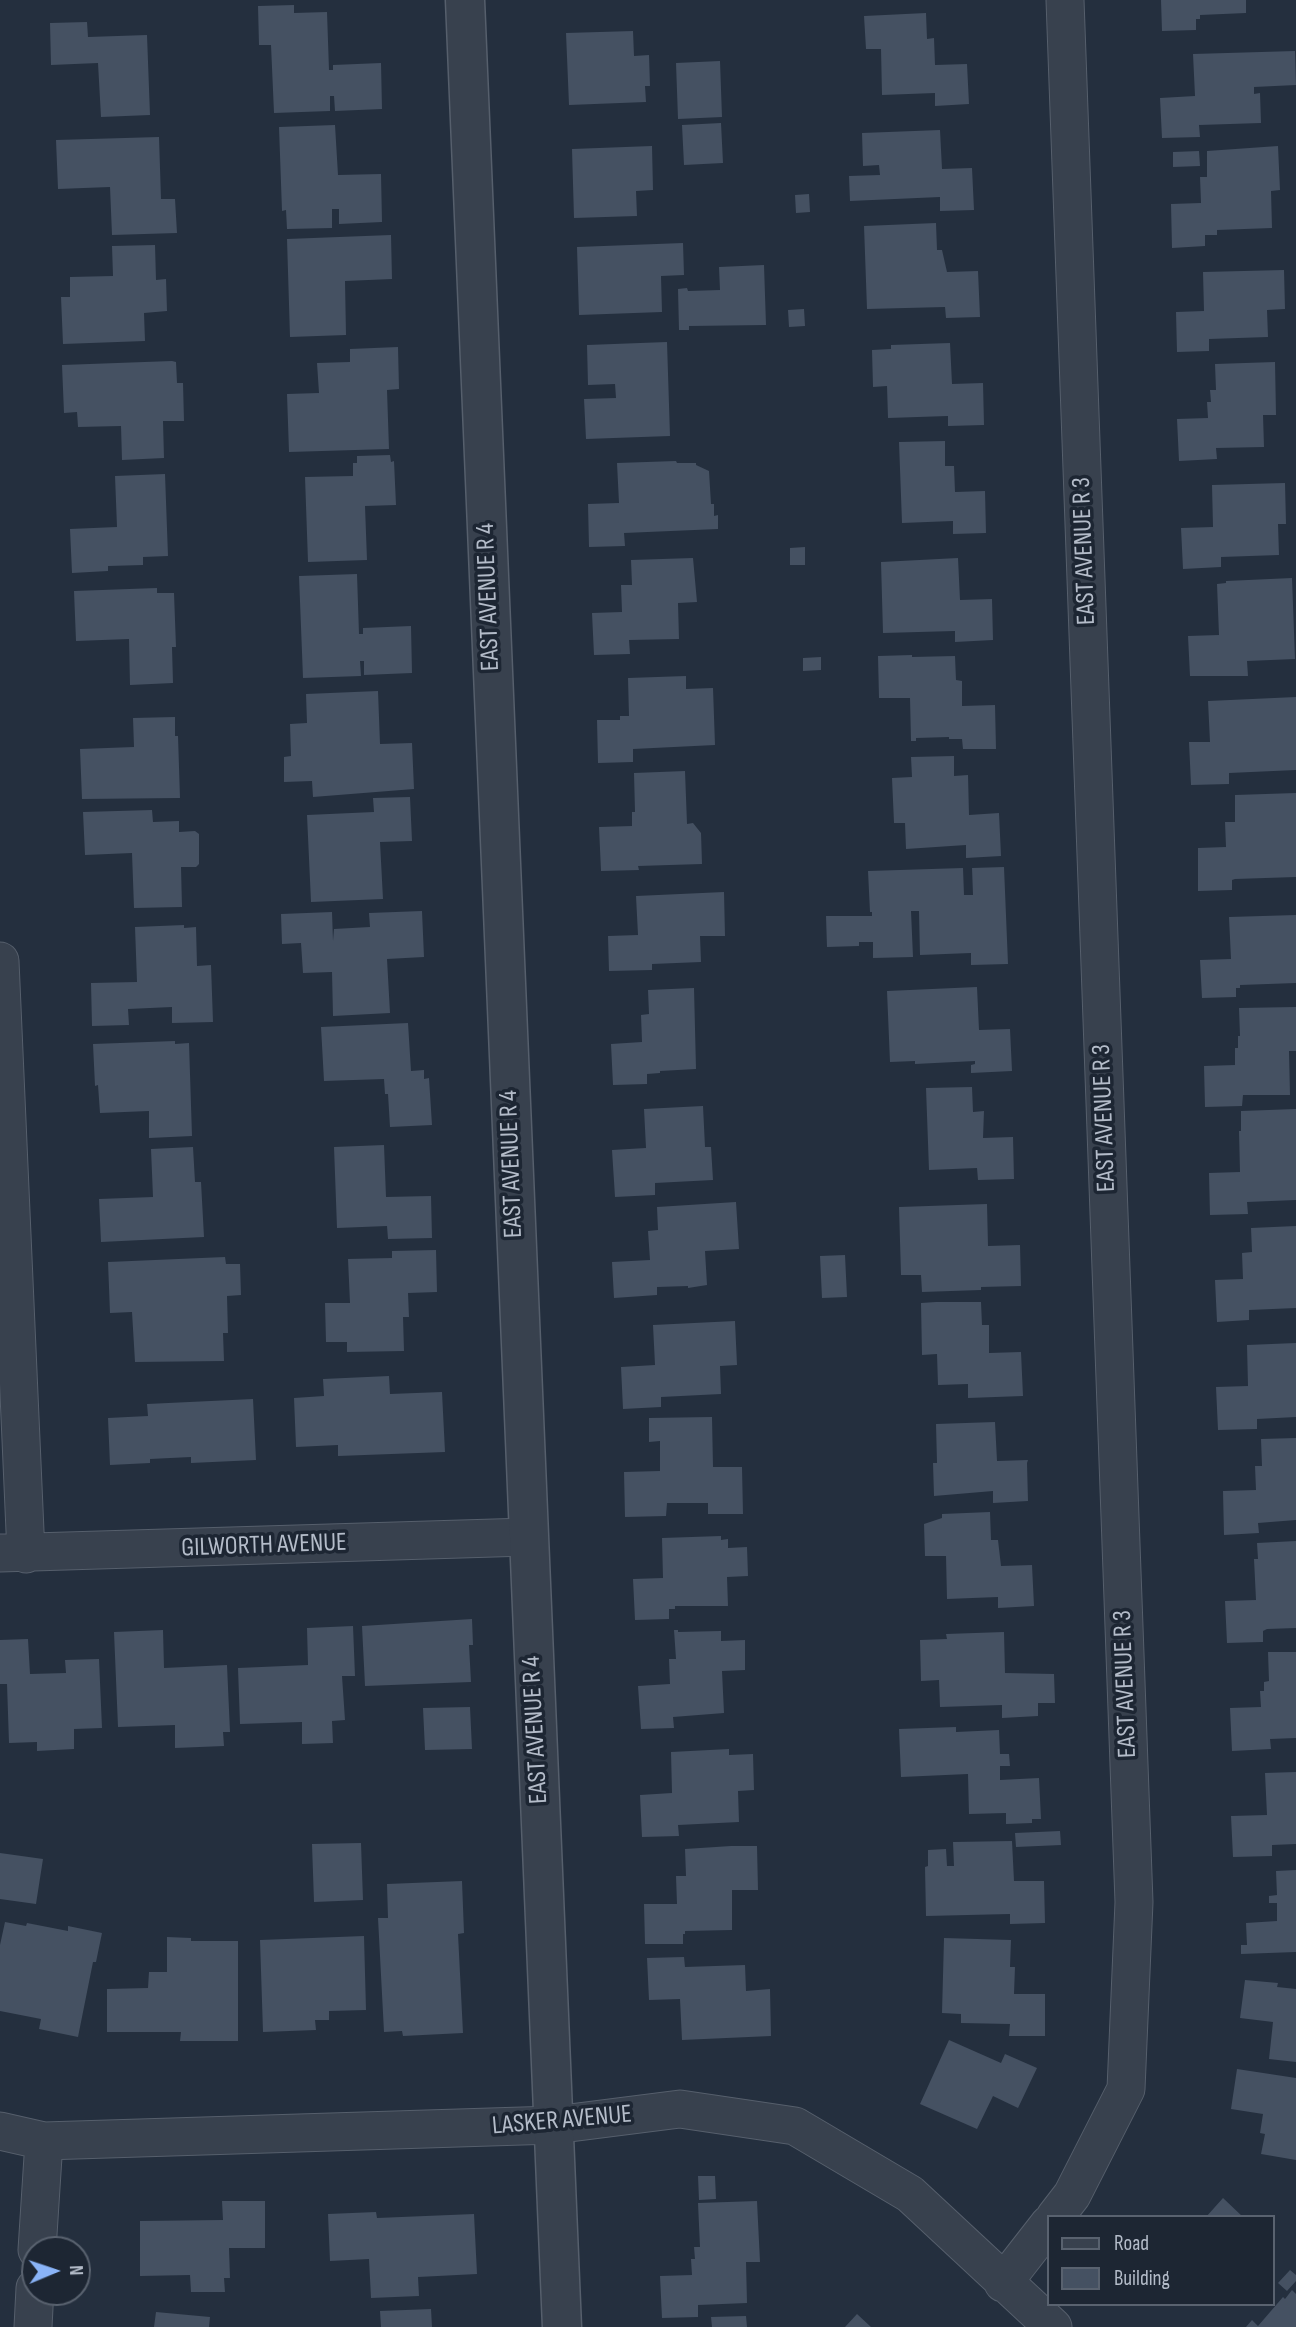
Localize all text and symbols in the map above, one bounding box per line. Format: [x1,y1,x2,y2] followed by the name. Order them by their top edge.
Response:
[1067,476,1103,626] street label: EAST AVENUE R 3
[471,522,507,672] street label: EAST AVENUE R 4
[1087,1043,1123,1193] street label: EAST AVENUE R 3
[494,1089,530,1239] street label: EAST AVENUE R 4
[181,1528,347,1564] street label: GILWORTH AVENUE
[1108,1609,1144,1759] street label: EAST AVENUE R 3
[517,1655,555,1805] street label: EAST AVENUE R 4
[491,2099,633,2143] street label: LASKER AVENUE
[1048,2215,1275,2306] legend
[1114,2231,1149,2256] text: Road
[21,2236,91,2306] north arrow
[64,2265,87,2276] text: N
[1114,2266,1170,2291] text: Building

